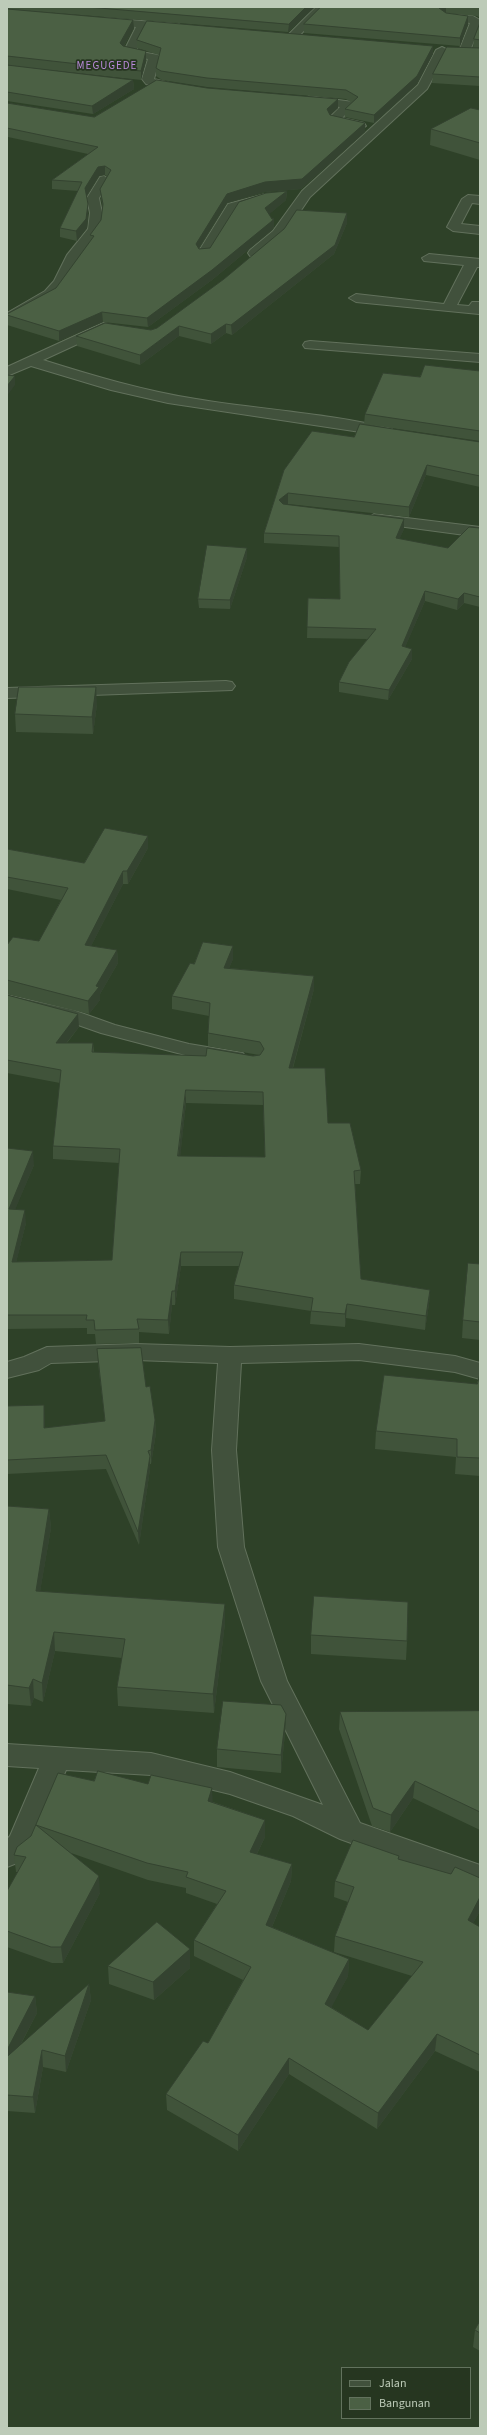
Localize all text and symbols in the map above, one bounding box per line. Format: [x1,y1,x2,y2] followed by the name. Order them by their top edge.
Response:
[77,60,137,74] district label: MEGUGEDE
[341,2367,471,2419] legend
[379,2375,406,2392] text: Jalan
[379,2395,430,2412] text: Bangunan

